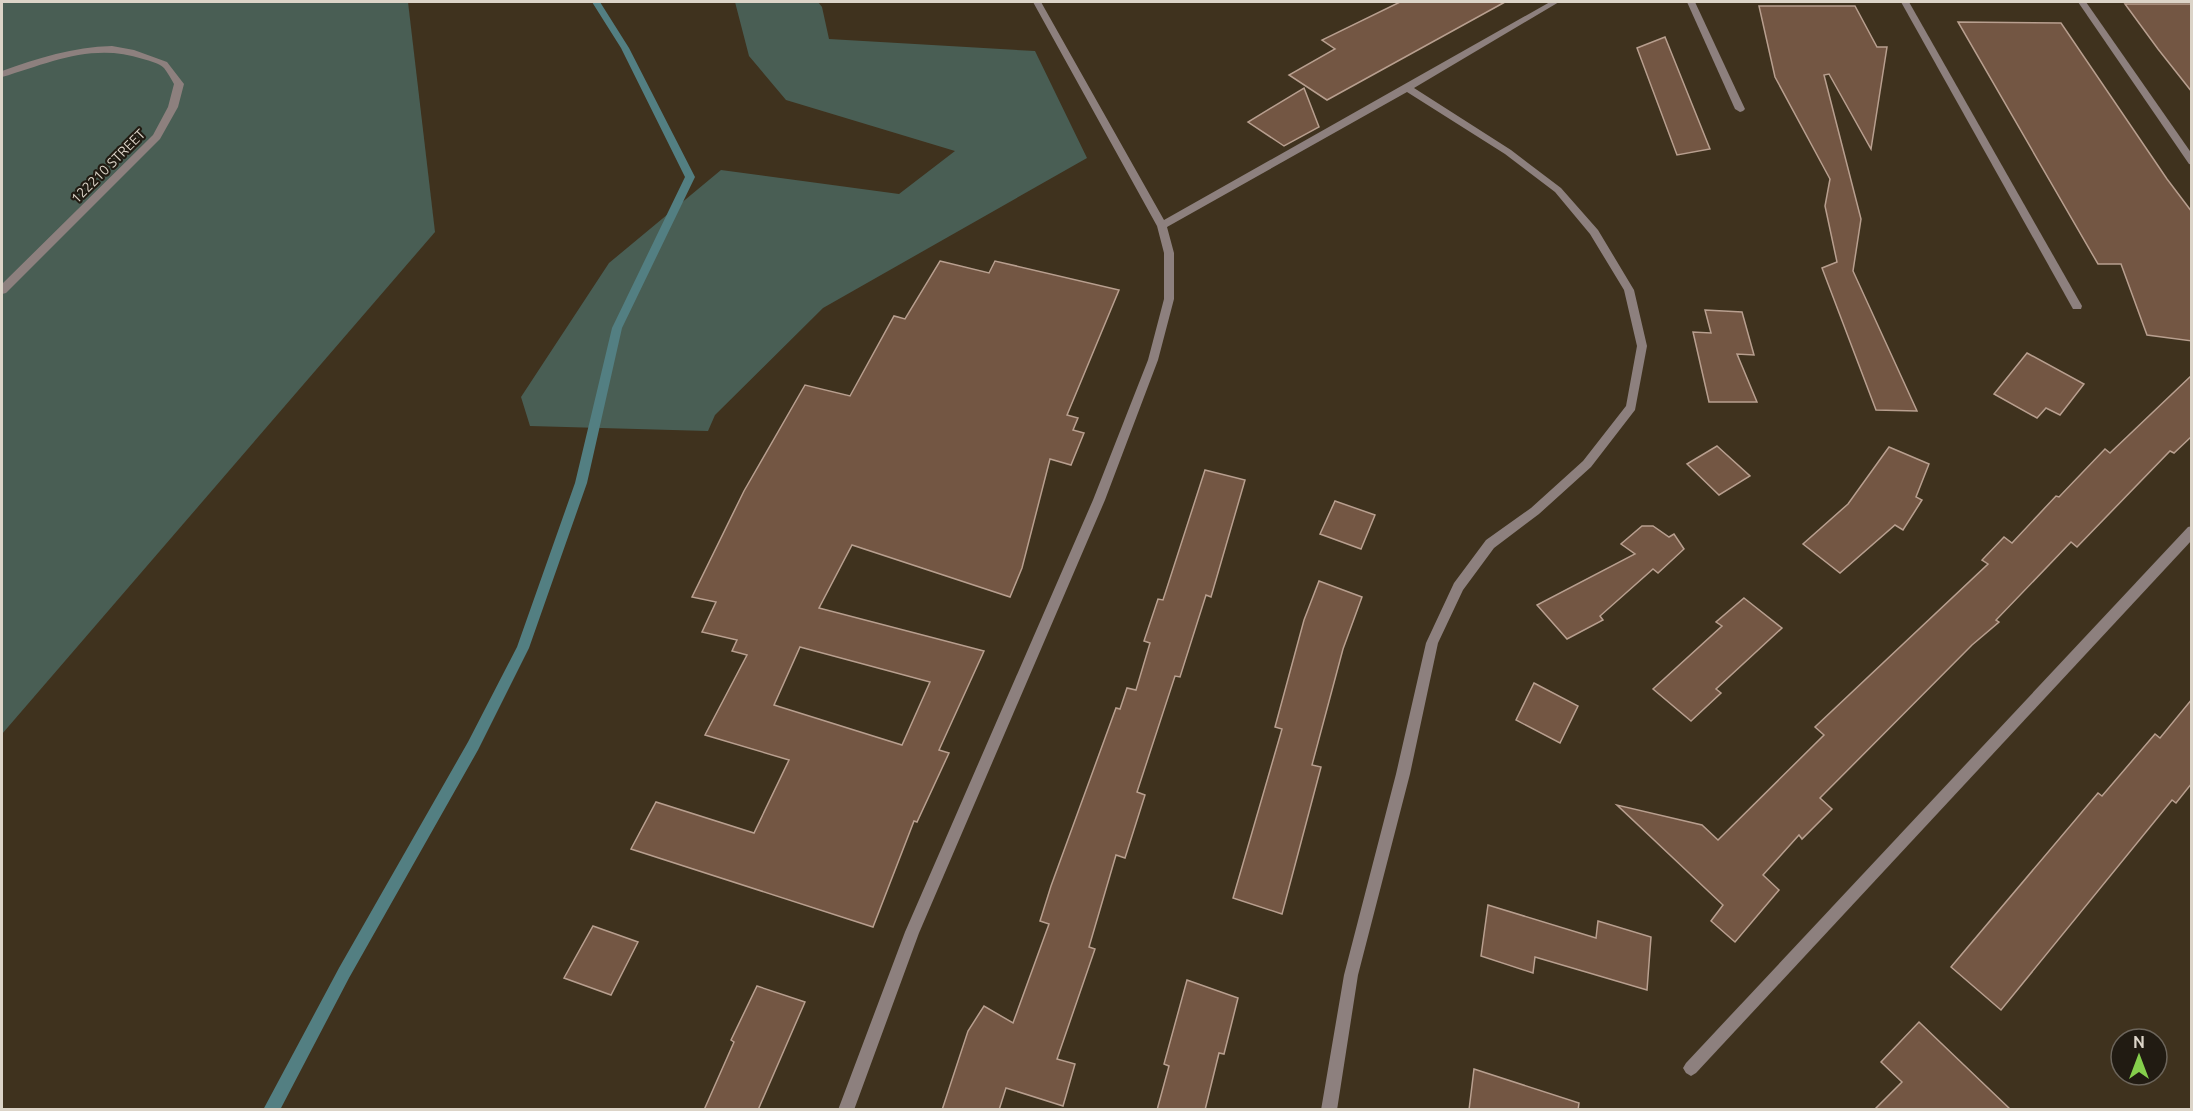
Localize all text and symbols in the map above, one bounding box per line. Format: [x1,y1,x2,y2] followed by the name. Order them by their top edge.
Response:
[68,126,148,206] street label: 122210 STREET
[2109,1027,2169,1087] north arrow
[2133,1033,2145,1051] text: N

